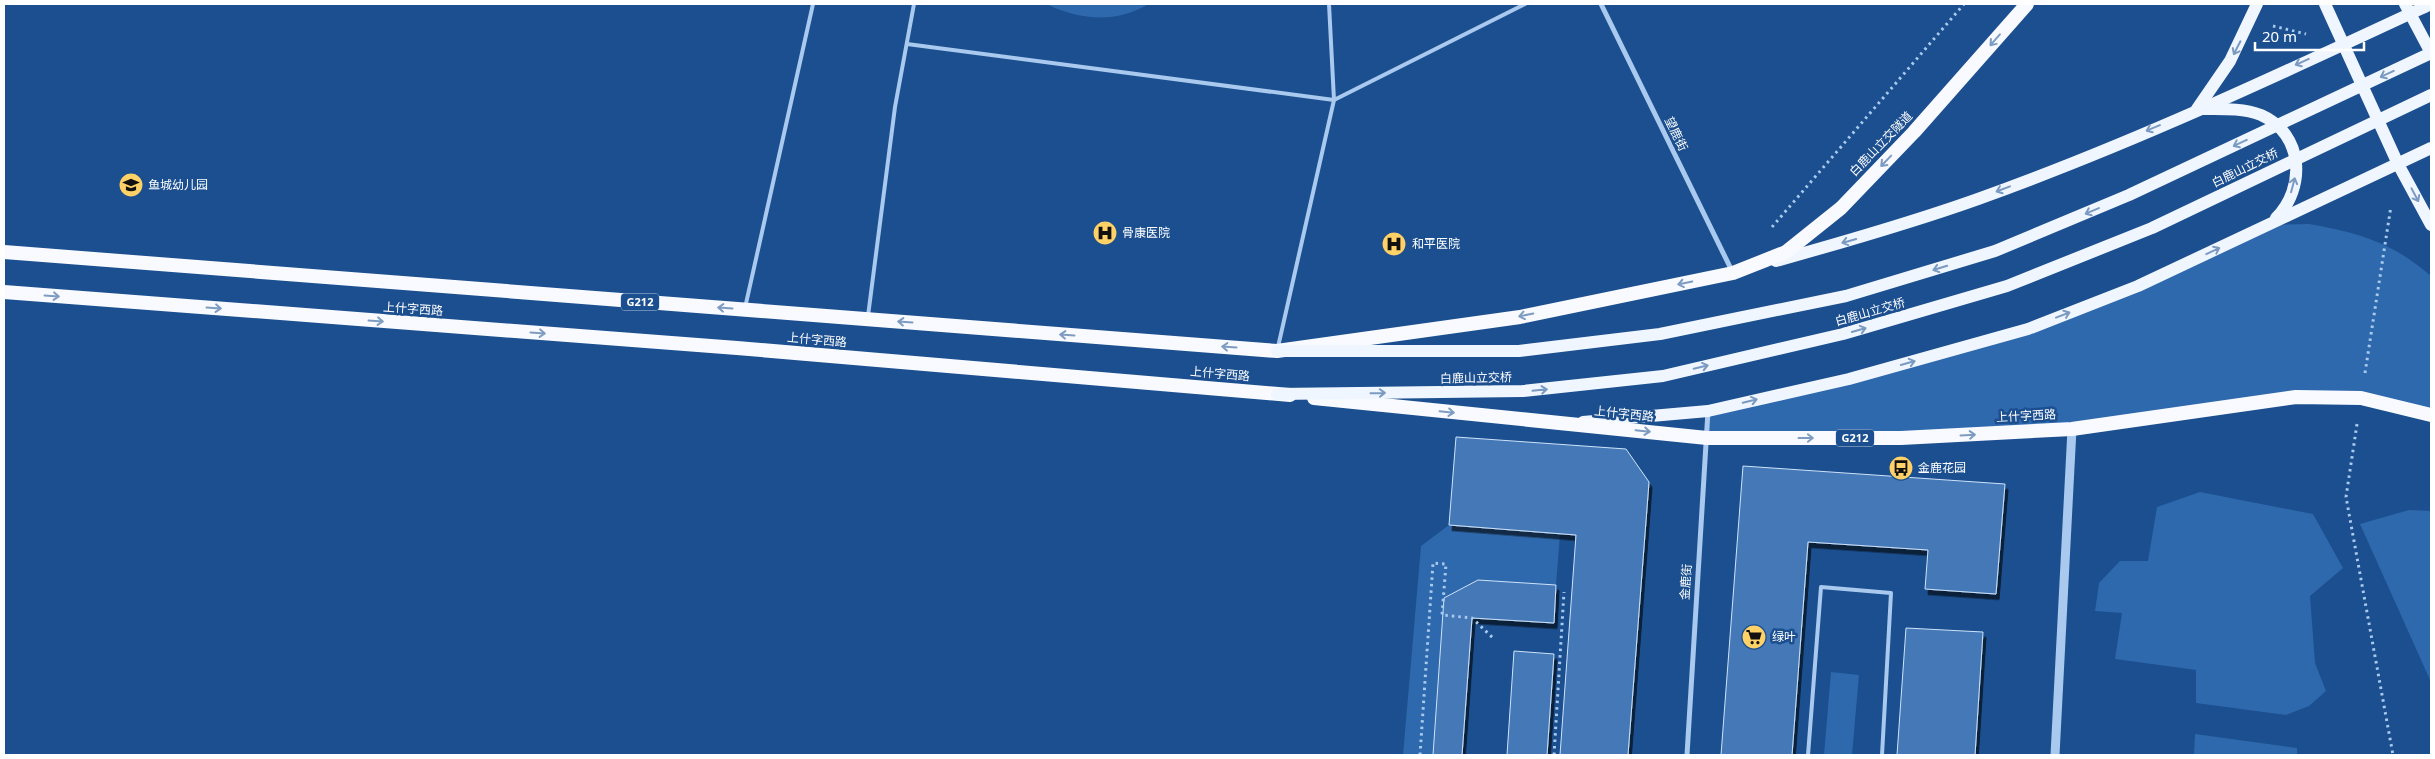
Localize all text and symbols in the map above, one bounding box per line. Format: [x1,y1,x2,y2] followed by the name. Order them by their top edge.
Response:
[2255,20,2364,52] scale bar
[2262,26,2297,46] text: 20 m
[1989,34,2001,47] one-way arrow
[2232,40,2241,55] one-way arrow
[2295,58,2310,67] one-way arrow
[2380,70,2395,79] one-way arrow
[1845,108,1916,180] street label: 白鹿山立交隧道
[1661,114,1692,154] street label: 望鹿街
[2146,124,2161,134] one-way arrow
[2233,139,2248,148] one-way arrow
[2209,144,2281,191] street label: 白鹿山立交桥
[1880,155,1892,167] one-way arrow
[118,172,144,198] school or university icon: 鱼城幼儿园
[148,176,208,193] place label: 鱼城幼儿园
[2289,178,2299,194] one-way arrow
[1996,185,2011,194] one-way arrow
[2410,187,2420,201] one-way arrow
[2085,206,2100,216] one-way arrow
[1092,220,1118,246] hospital icon: 骨康医院
[1122,224,1170,241] place label: 骨康医院
[1381,231,1407,257] hospital icon: 和平医院
[1412,235,1460,252] place label: 和平医院
[1841,236,1857,246] one-way arrow
[2205,246,2220,256] one-way arrow
[1933,263,1949,273] one-way arrow
[1678,279,1694,288] one-way arrow
[44,291,60,301] one-way arrow
[1833,293,1907,330] street label: 白鹿山立交桥
[621,294,659,310] road number: G212
[383,298,444,319] street label: 上什字西路
[206,304,222,313] one-way arrow
[717,304,733,313] one-way arrow
[2055,310,2071,319] one-way arrow
[1518,311,1534,321] one-way arrow
[368,316,384,325] one-way arrow
[897,318,913,327] one-way arrow
[1851,324,1867,334] one-way arrow
[530,328,546,338] one-way arrow
[786,328,848,351] street label: 上什字西路
[1059,330,1075,340] one-way arrow
[1221,343,1237,352] one-way arrow
[1900,357,1916,367] one-way arrow
[1189,362,1251,385] street label: 上什字西路
[1692,362,1708,371] one-way arrow
[1440,368,1512,387] street label: 白鹿山立交桥
[1532,385,1548,395] one-way arrow
[1369,388,1385,398] one-way arrow
[1742,396,1758,406] one-way arrow
[1593,402,1655,425] street label: 上什字西路
[1996,405,2056,426] street label: 上什字西路
[1439,407,1455,417] one-way arrow
[1635,427,1651,436] one-way arrow
[1836,429,1874,446] road number: G212
[1960,430,1976,439] one-way arrow
[1797,433,1813,443] one-way arrow
[1888,455,1914,481] bus stop icon: 金鹿花园
[1918,459,1966,476] place label: 金鹿花园
[1676,563,1695,601] street label: 金鹿街
[1741,624,1767,650] supermarket icon: 绿叶
[1772,628,1796,645] place label: 绿叶

